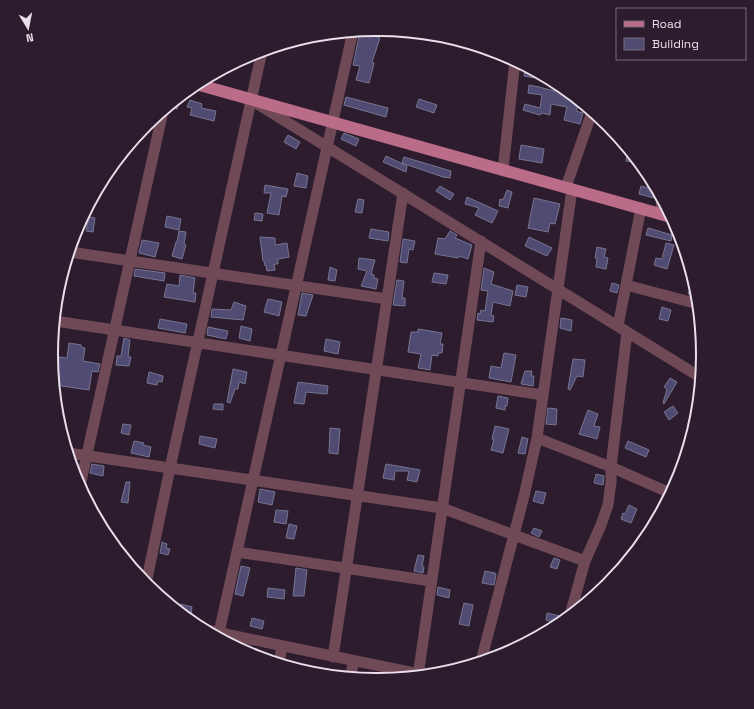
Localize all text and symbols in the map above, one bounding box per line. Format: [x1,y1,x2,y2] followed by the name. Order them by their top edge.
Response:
[8,8,48,48] north arrow
[616,8,746,60] legend
[652,16,681,32] text: Road
[25,30,35,45] text: N
[652,36,699,52] text: Building

